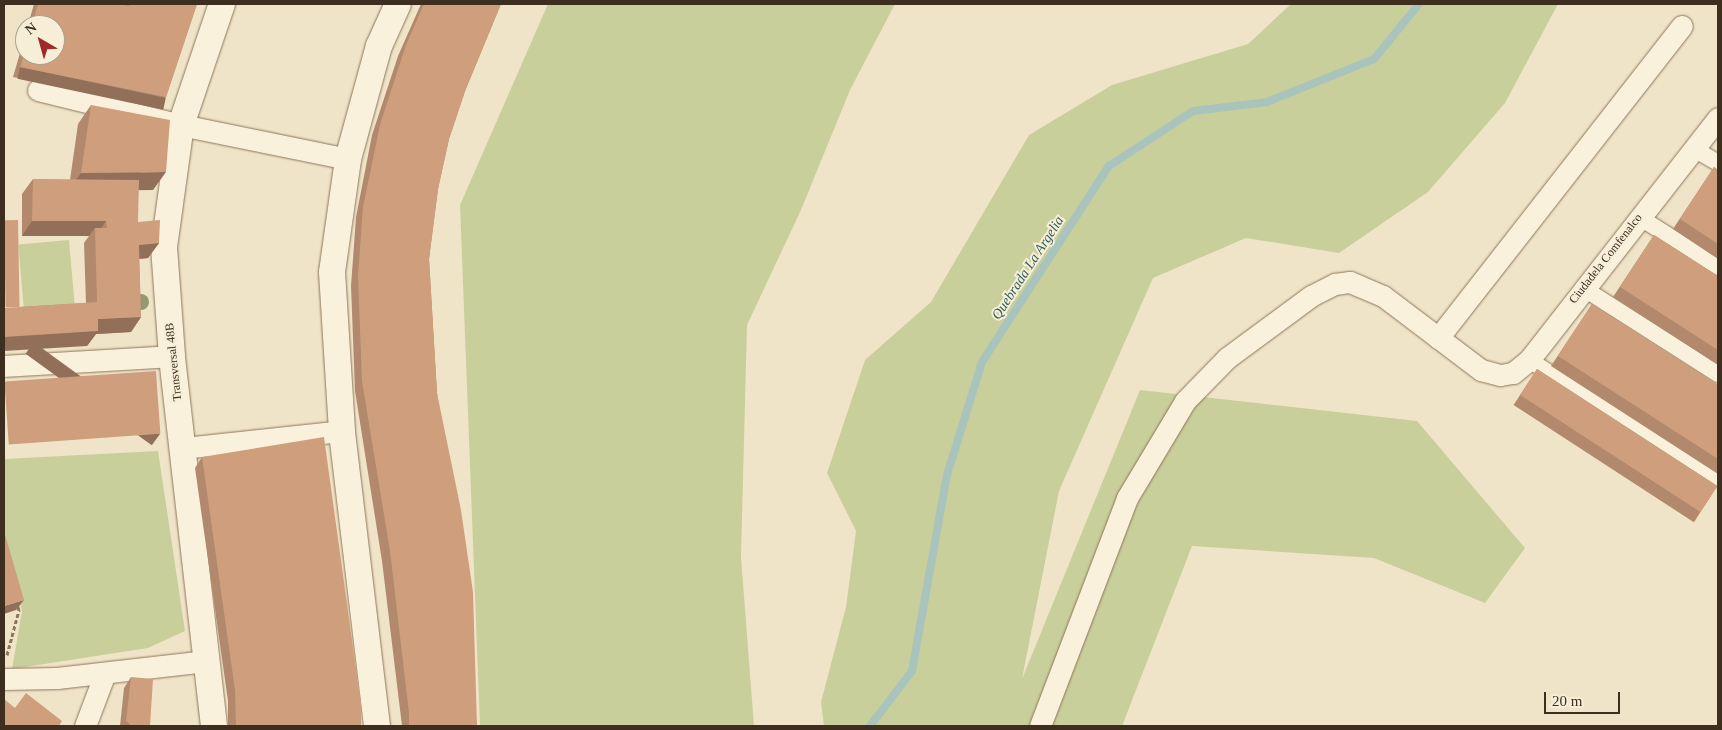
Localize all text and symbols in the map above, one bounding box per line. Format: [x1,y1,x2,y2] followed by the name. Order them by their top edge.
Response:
[15,15,65,65] north arrow
[22,20,40,38] text: N
[1566,211,1646,307] street label: Ciudadela Comfenalco
[988,213,1068,323] water label: Quebrada La Argelia
[163,322,185,402] street label: Transversal 48B
[1547,682,1623,714] scale bar
[1552,693,1582,709] text: 20 m

